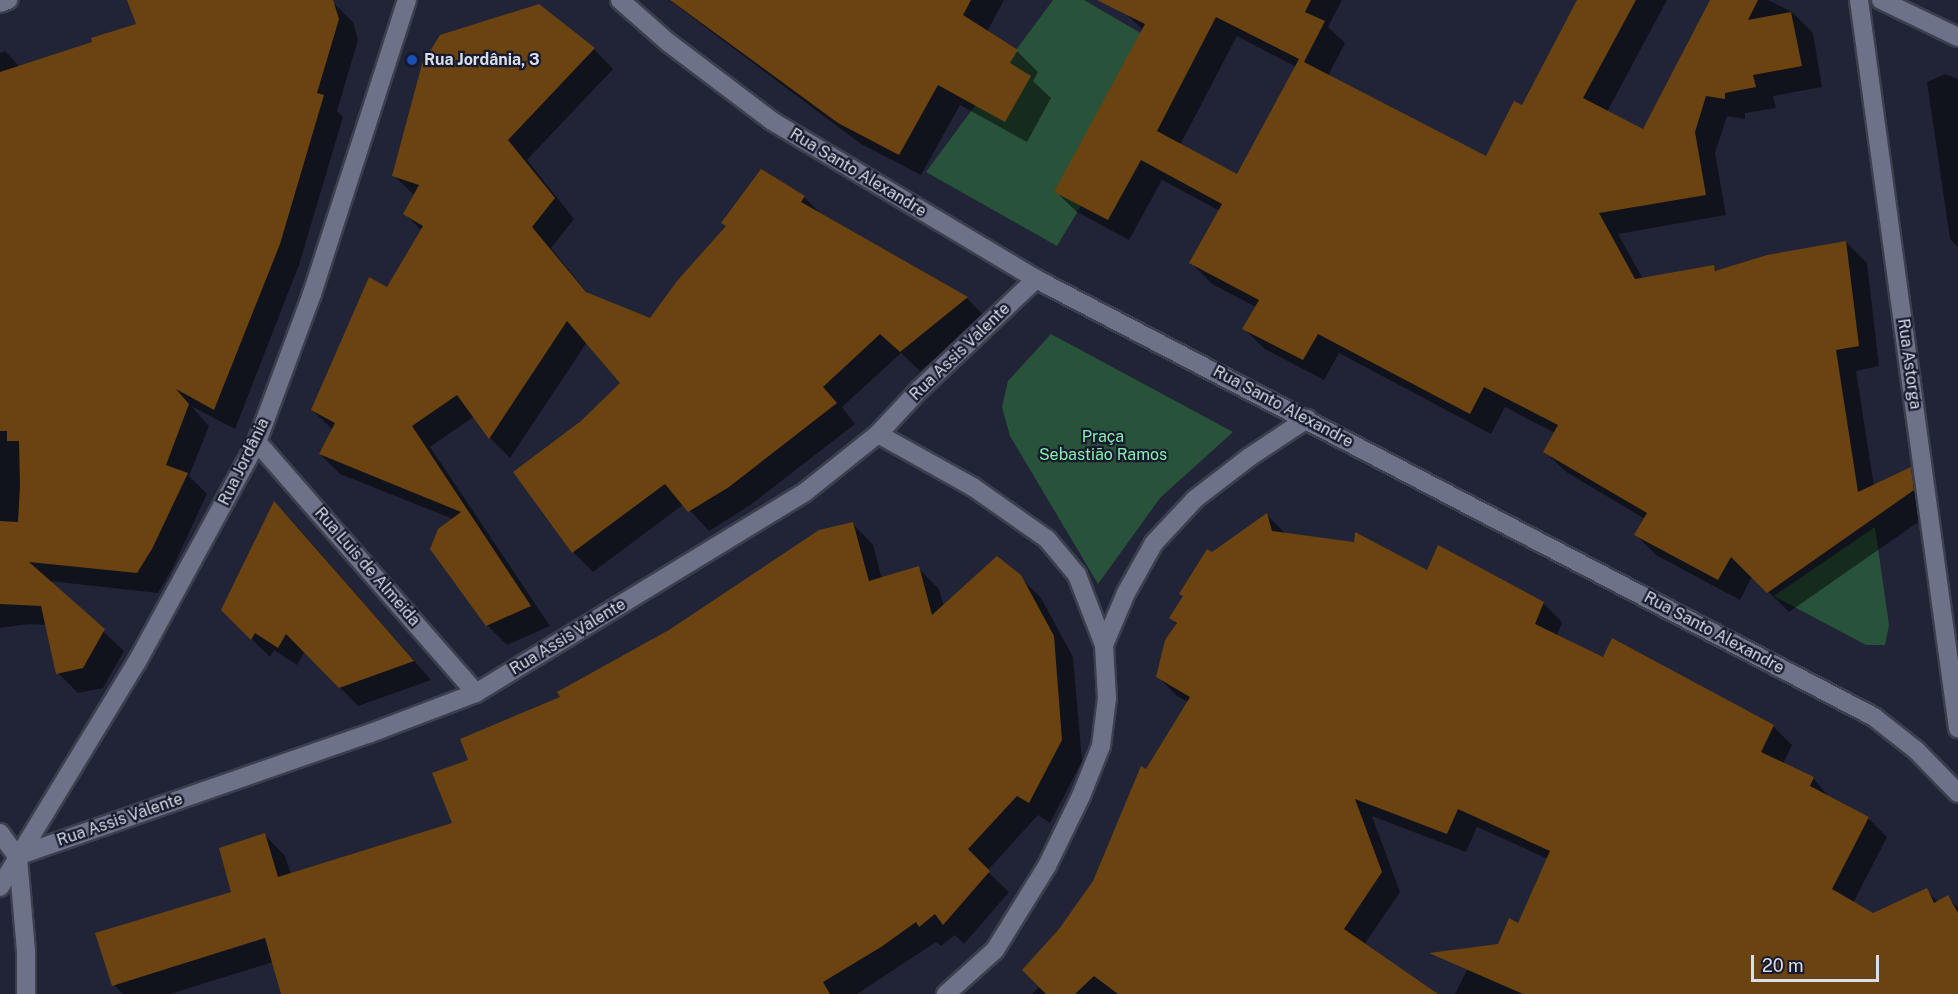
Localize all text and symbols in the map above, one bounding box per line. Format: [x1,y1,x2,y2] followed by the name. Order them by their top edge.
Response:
[424,50,540,70] place label: Rua Jordânia, 3
[405,53,419,67] marker: Rua Jordânia, 3
[786,125,930,221] street label: Rua Santo Alexandre
[906,299,1014,405] street label: Rua Assis Valente
[1893,317,1925,411] street label: Rua Astorga
[1210,362,1356,452] street label: Rua Santo Alexandre
[215,415,273,509] street label: Rua Jordânia
[1039,427,1167,465] park label: Praça Sebastião Ramos
[310,504,424,630] street label: Rua Luis de Almeida
[1641,588,1787,678] street label: Rua Santo Alexandre
[506,595,630,679] street label: Rua Assis Valente
[54,789,186,851] street label: Rua Assis Valente
[1754,943,1882,981] scale bar
[1762,955,1804,976] text: 20 m

